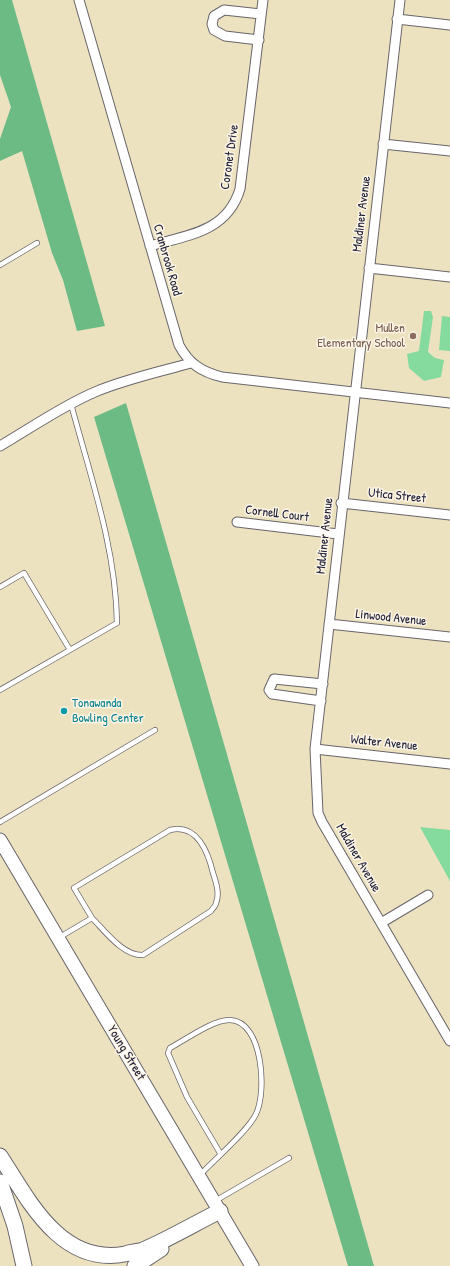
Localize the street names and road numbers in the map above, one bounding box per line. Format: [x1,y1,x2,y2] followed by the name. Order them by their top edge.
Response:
[218,123,242,191] street label: Coronet Drive
[350,175,374,253] street label: Maldiner Avenue
[149,222,185,298] street label: Cranbrook Road
[367,485,427,507] street label: Utica Street
[313,497,337,575] street label: Maldiner Avenue
[244,502,310,526] street label: Cornell Court
[355,607,427,629] street label: Linwood Avenue
[350,732,418,754] street label: Walter Avenue
[332,821,384,895] street label: Maldiner Avenue
[104,1023,148,1083] street label: Young Street

